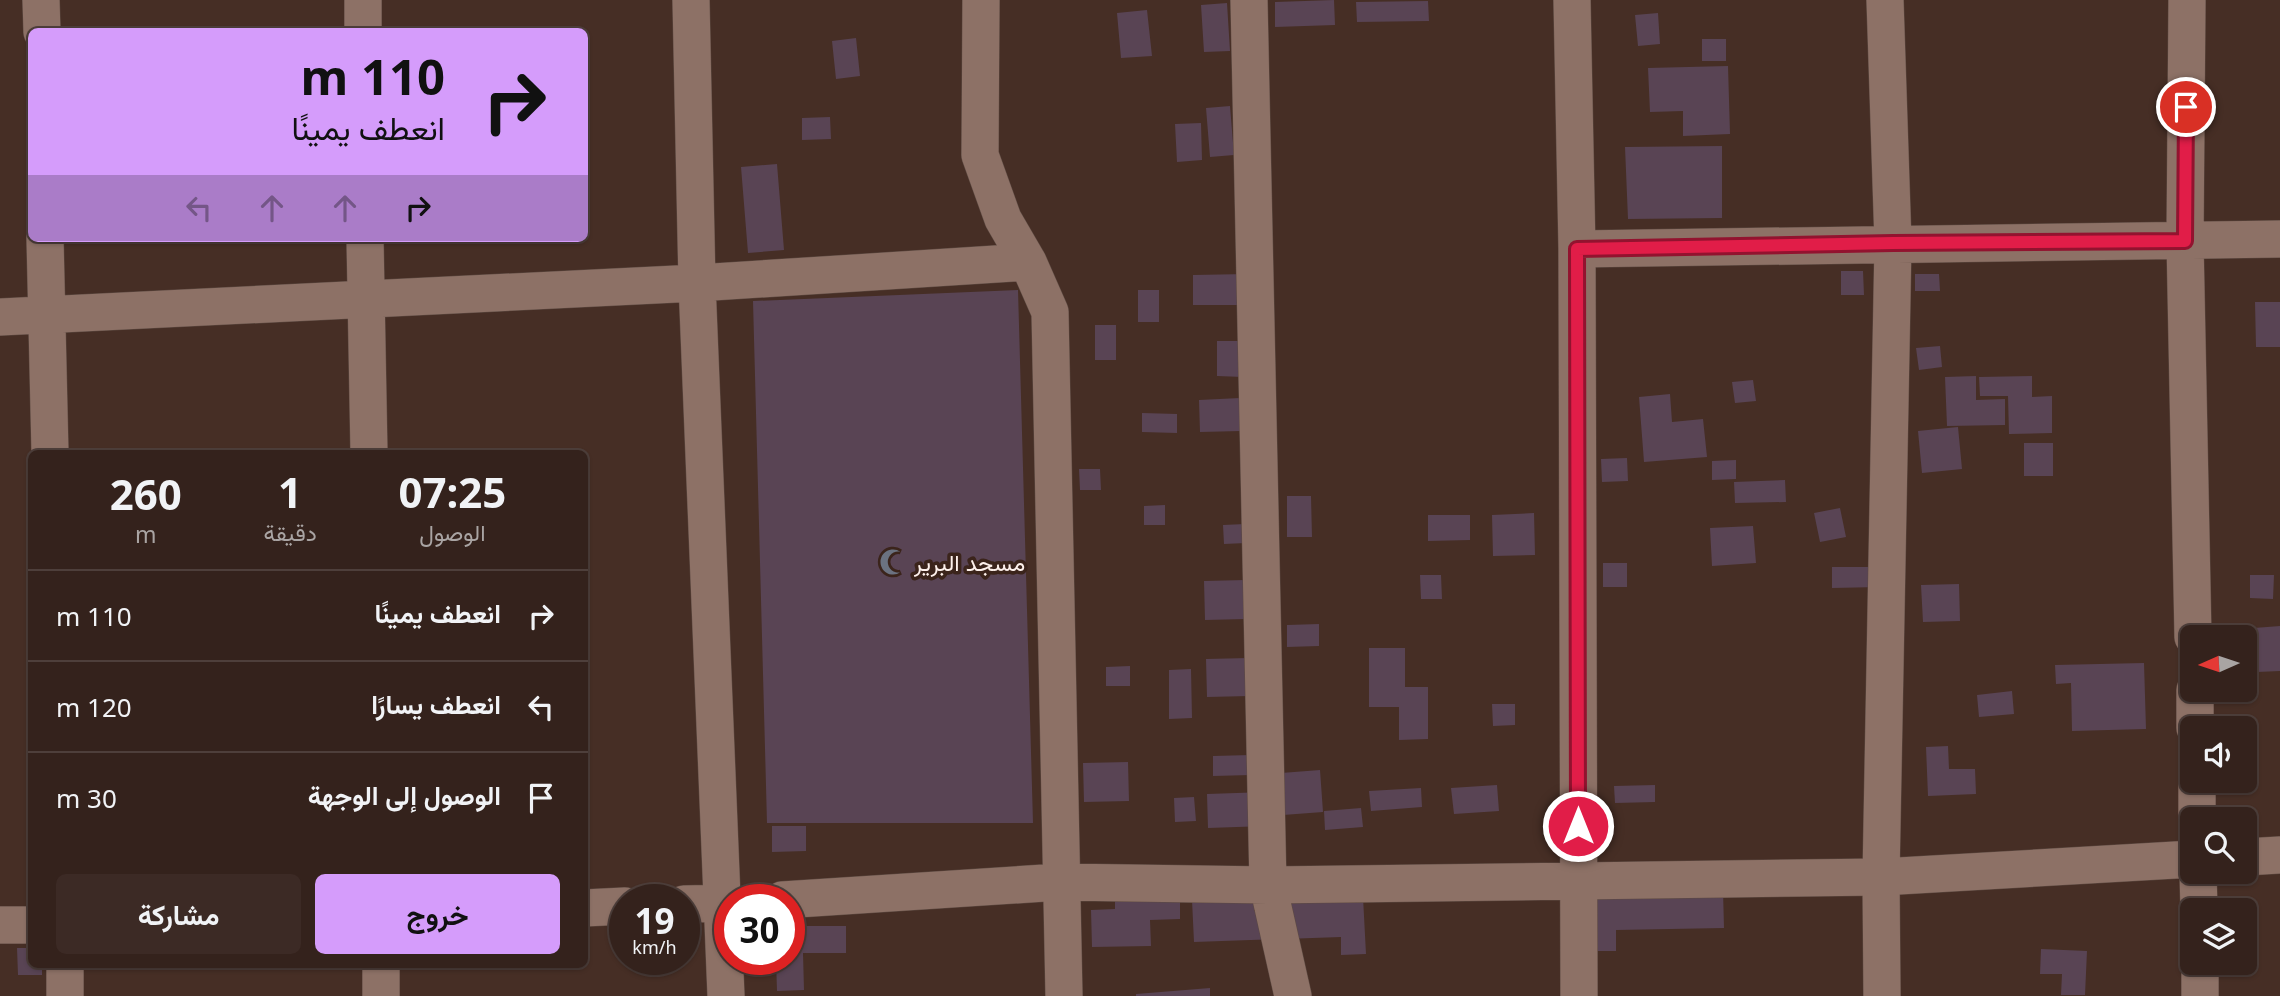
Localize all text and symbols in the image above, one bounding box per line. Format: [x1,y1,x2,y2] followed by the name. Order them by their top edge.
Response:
[300,43,445,109] text: 110 m
[469,56,560,147] icon: right
[2156,77,2216,137] pin
[2167,88,2205,126] icon: arrive
[291,106,445,149] text: انعطف يمينًا
[180,189,218,227] icon: left
[253,189,291,227] icon: ahead
[326,189,364,227] icon: ahead
[399,189,437,227] icon: right
[278,463,302,520] text: 1
[398,463,506,520] text: 07:25
[110,465,182,522] text: 260
[263,516,317,548] text: دقيقة
[419,516,486,548] text: الوصول
[135,518,157,550] text: m
[913,546,1025,578] place label: مسجد البرير
[878,547,908,577] mosque icon: مسجد البرير
[374,595,501,631] text: انعطف يمينًا
[522,597,560,635] icon: right
[56,598,132,634] text: 110 m
[2180,625,2258,702] north arrow
[2180,625,2257,975] map controls
[371,686,501,722] text: انعطف يسارًا
[522,688,560,726] icon: left
[56,689,132,725] text: 120 m
[2180,716,2257,793] button: sound
[308,777,501,813] text: الوصول إلى الوجهة
[522,779,560,817] icon: arrive
[56,780,117,816] text: 30 m
[1541,789,1615,863] position arrow
[2180,807,2257,884] button: search
[56,874,301,954] button: مشاركة
[315,874,560,954] button: خروج
[714,884,805,975] speed limit sign: 30
[634,897,675,944] text: 19
[2180,898,2257,975] button: layers
[632,935,677,959] text: km/h

